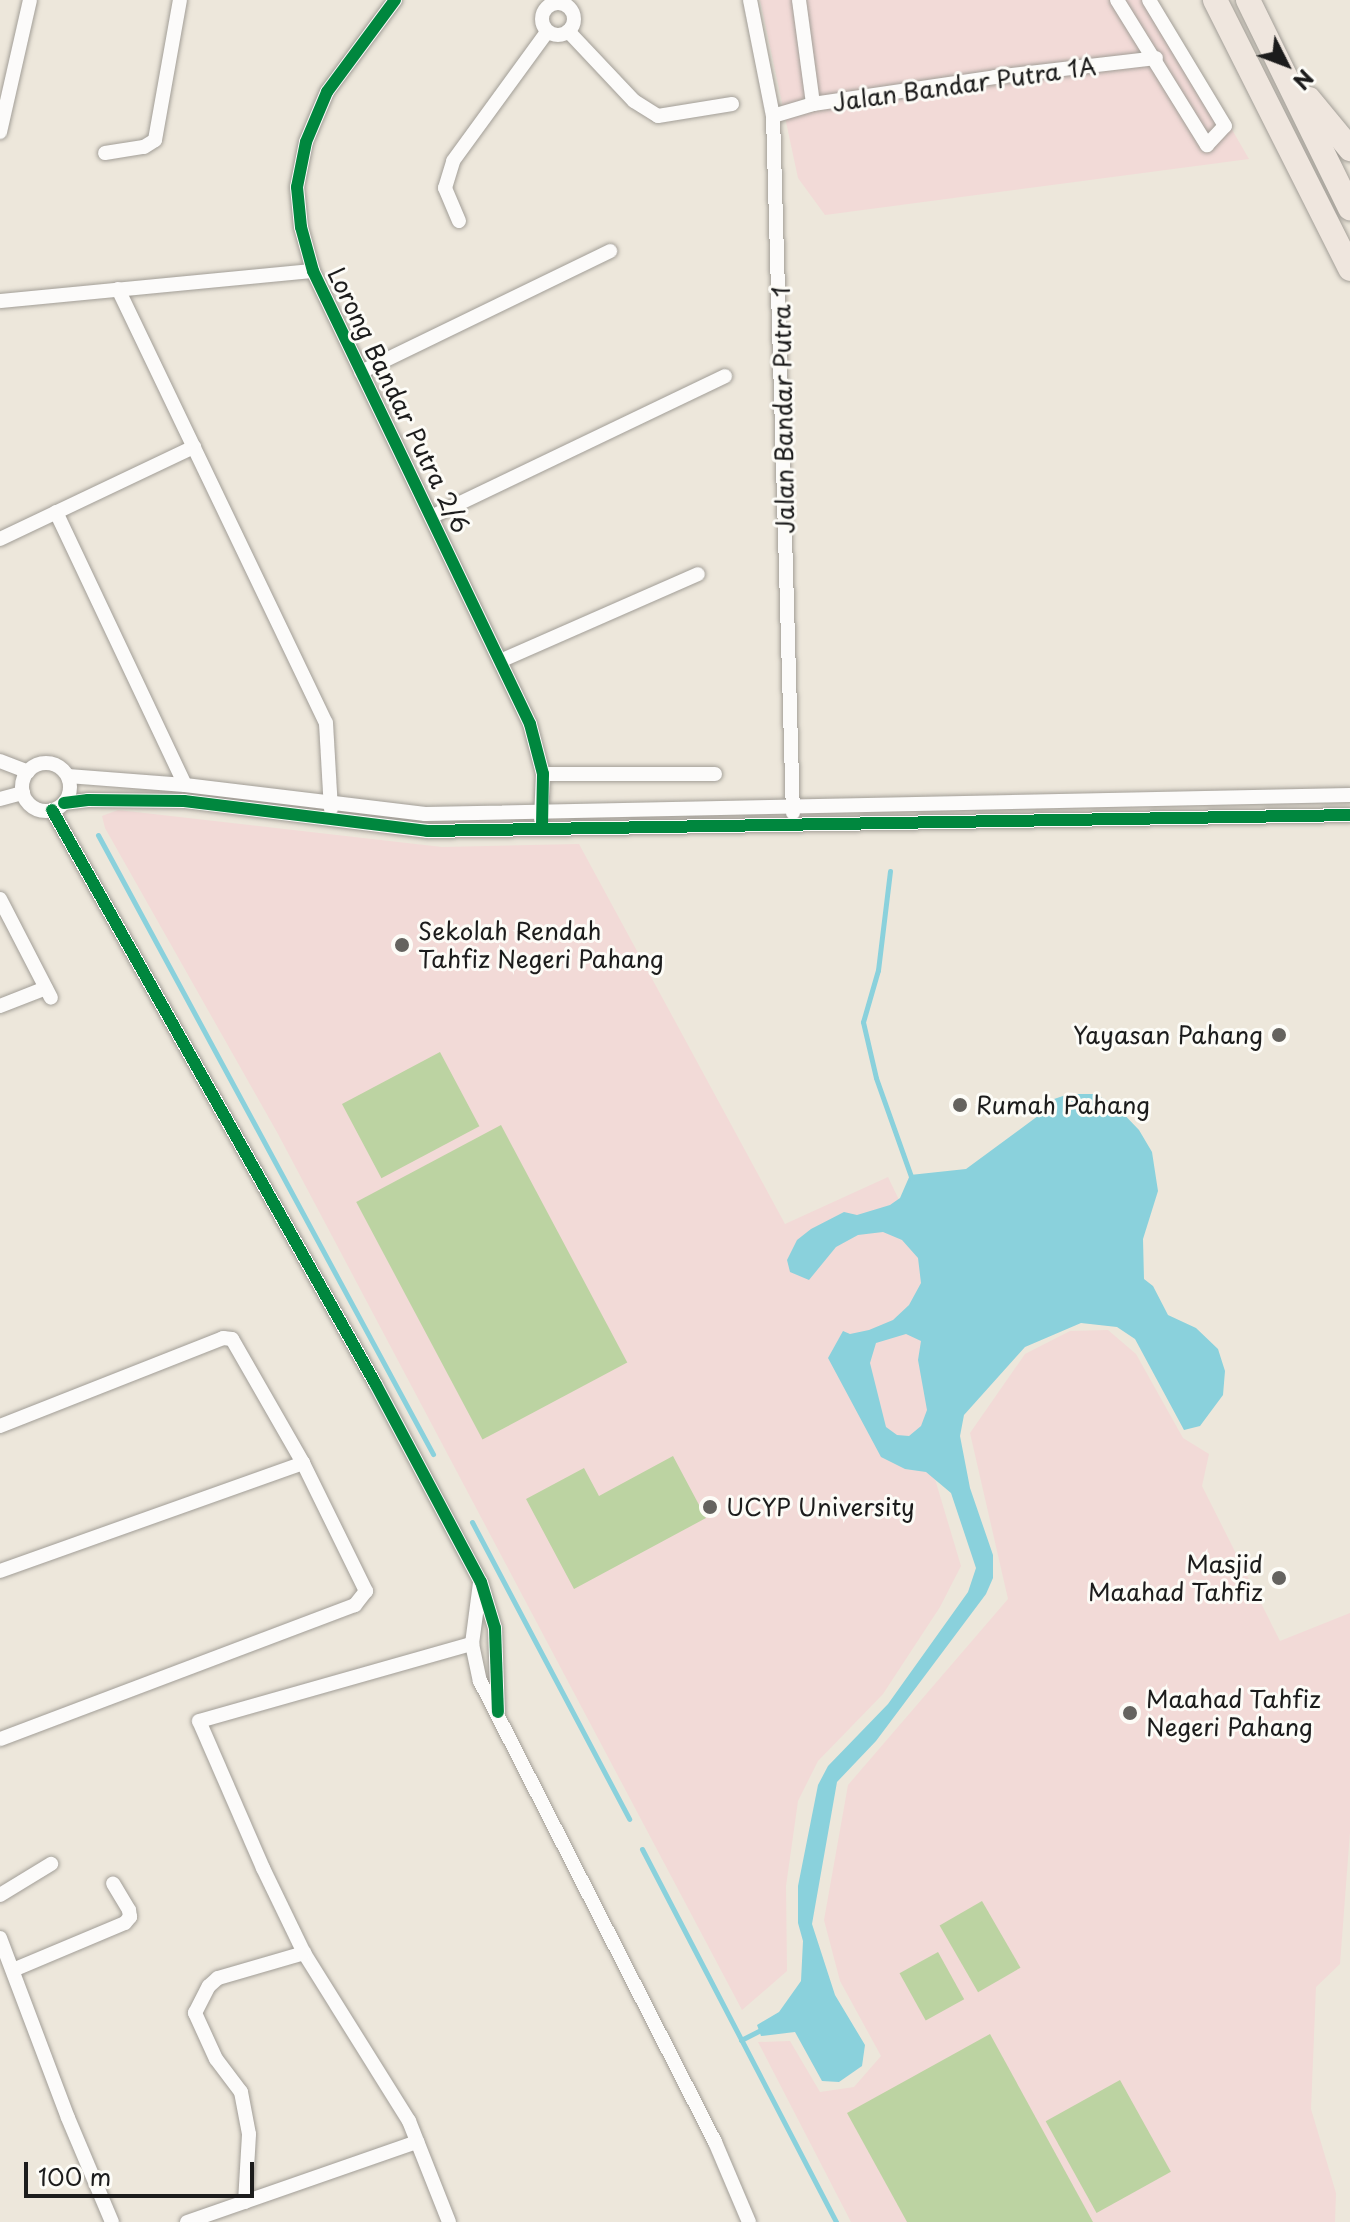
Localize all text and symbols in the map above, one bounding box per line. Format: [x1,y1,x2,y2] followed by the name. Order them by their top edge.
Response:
[1246,24,1326,104] north arrow
[830,51,1098,117] street label: Jalan Bandar Putra 1A
[1286,63,1322,98] text: N
[322,263,476,537] street label: Lorong Bandar Putra 2/6
[766,285,800,535] street label: Jalan Bandar Putra 1
[418,917,666,973] place label: Sekolah Rendah Tahfiz Negeri Pahang
[393,936,411,954] marker: Sekolah Rendah Tahfiz Negeri Pahang
[1073,1021,1263,1049] place label: Yayasan Pahang
[1270,1026,1288,1044] marker: Yayasan Pahang
[976,1091,1150,1119] place label: Rumah Pahang
[951,1096,969,1114] marker: Rumah Pahang
[726,1493,915,1521] place label: UCYP University
[701,1498,719,1516] marker: UCYP University
[1088,1550,1263,1606] place label: Masjid Maahad Tahfiz
[1270,1569,1288,1587] marker: Masjid Maahad Tahfiz
[1146,1685,1321,1741] place label: Maahad Tahfiz Negeri Pahang
[1121,1704,1139,1722] marker: Maahad Tahfiz Negeri Pahang
[28,2146,258,2196] scale bar
[38,2158,111,2194] text: 100 m

